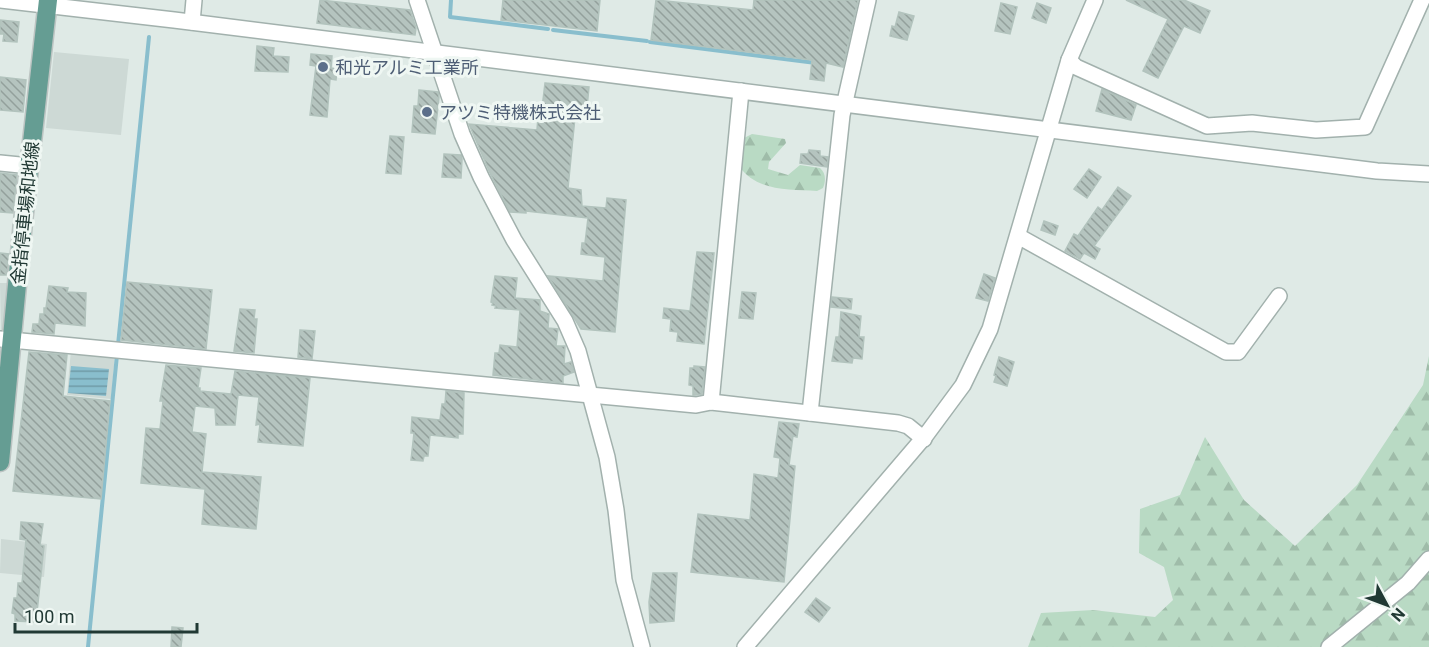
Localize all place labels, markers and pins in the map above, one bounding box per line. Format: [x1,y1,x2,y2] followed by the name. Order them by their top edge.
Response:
[335,57,479,78] place label: 和光アルミ工業所
[316,60,330,74] marker: 和光アルミ工業所
[439,102,601,123] place label: アツミ特機株式会社
[420,105,434,119] marker: アツミ特機株式会社

